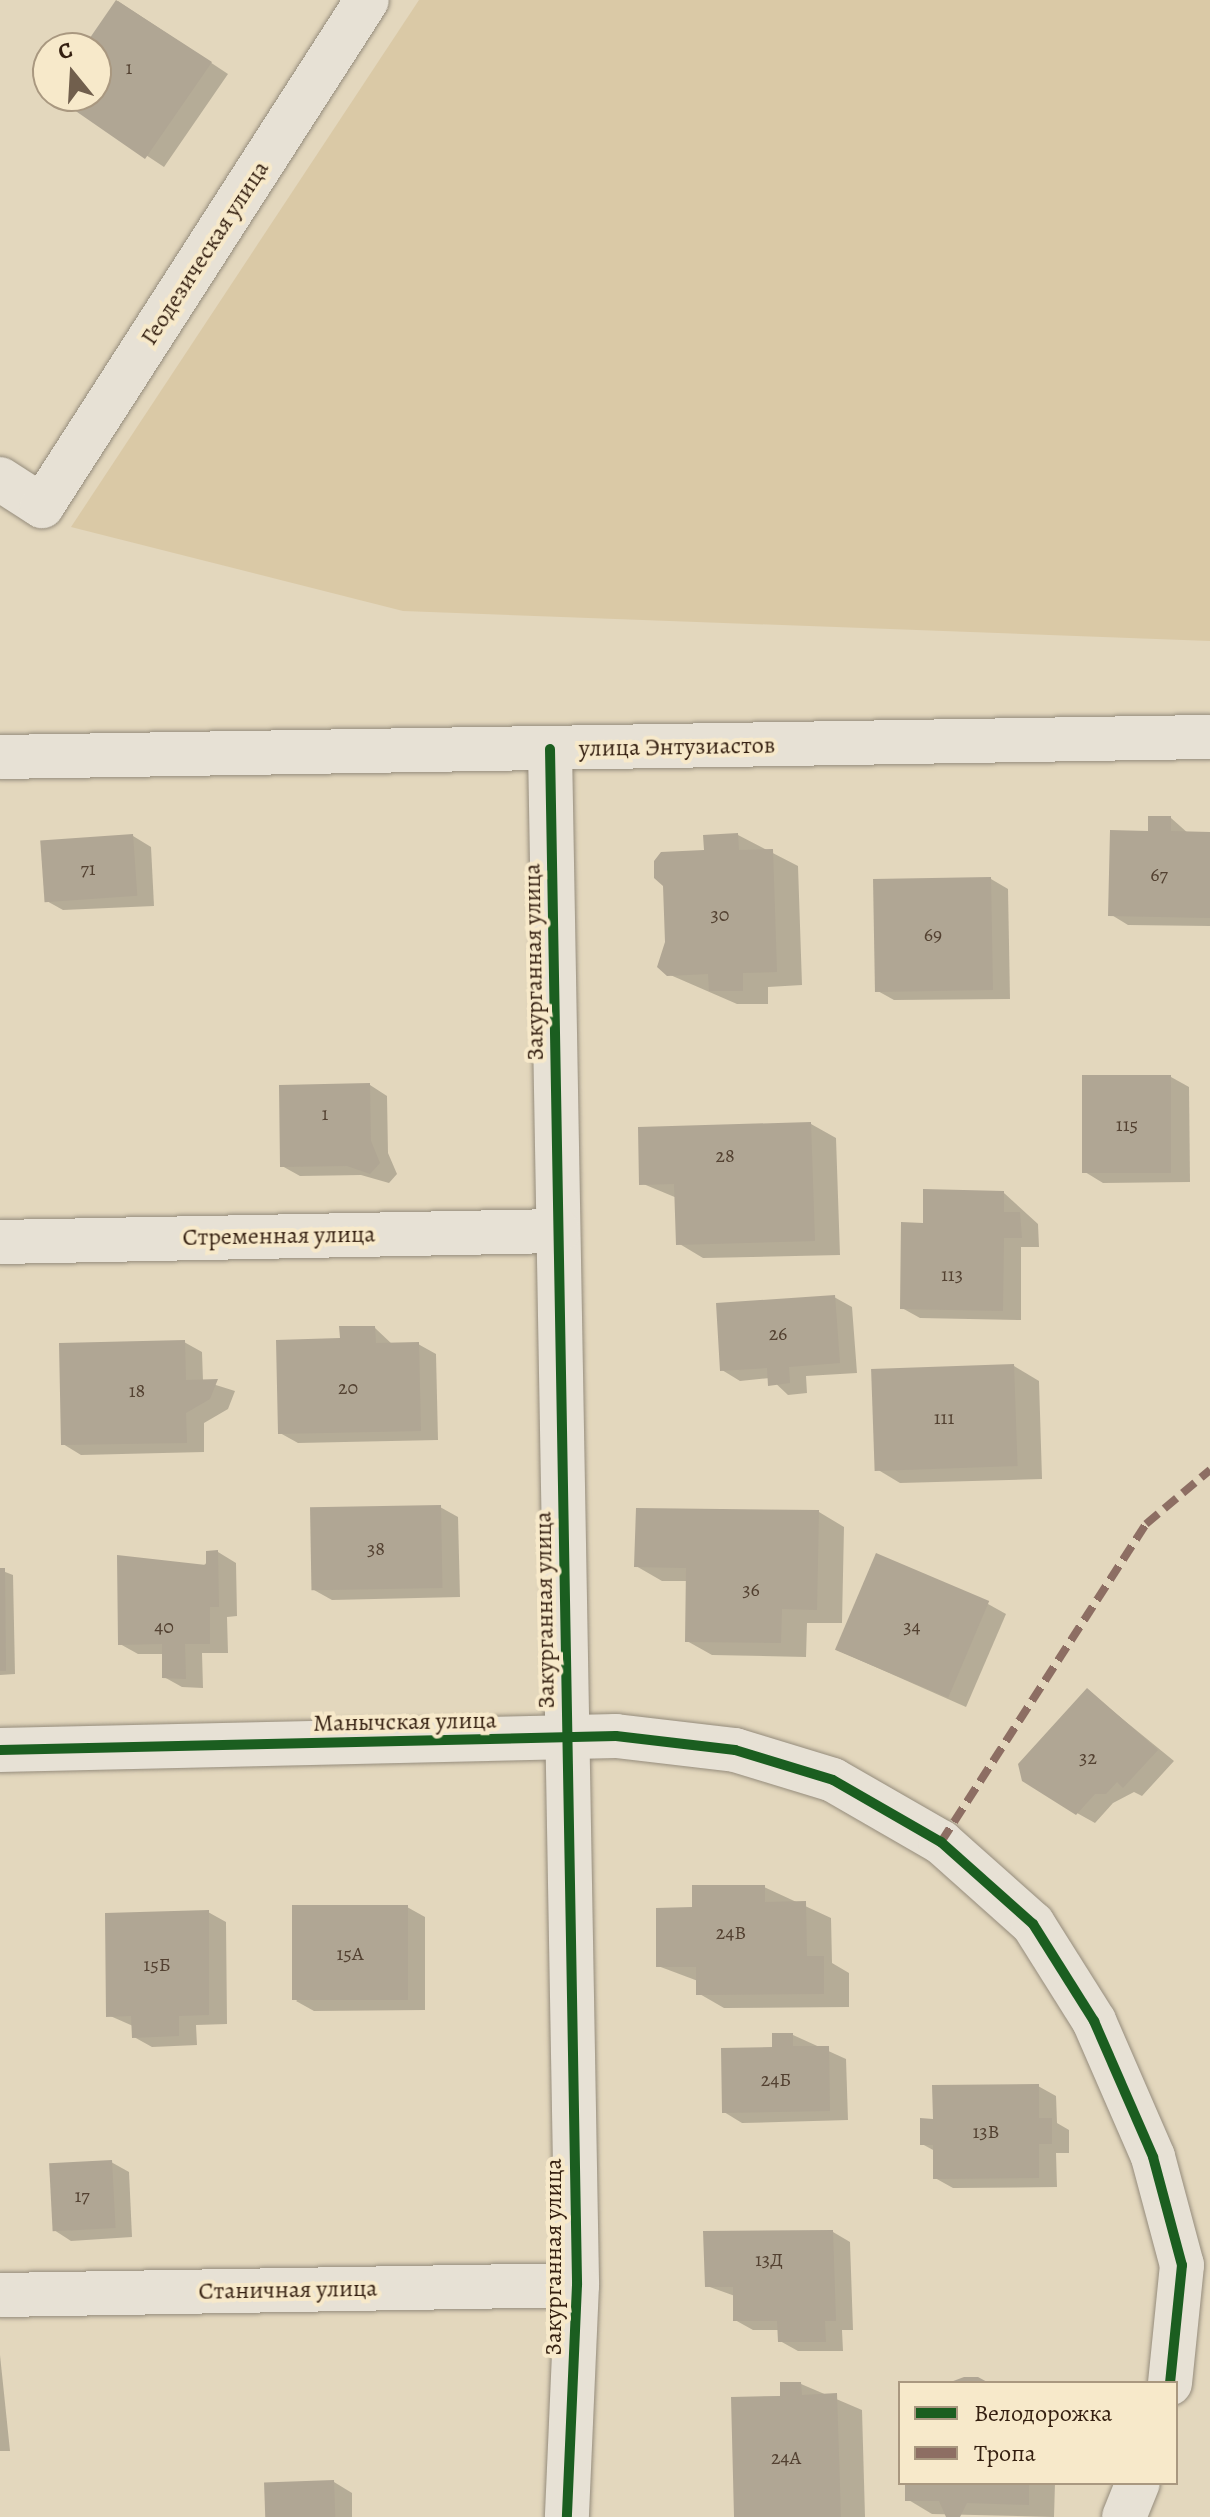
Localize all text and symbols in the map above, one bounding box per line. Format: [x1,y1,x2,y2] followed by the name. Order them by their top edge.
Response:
[32,32,112,112] north arrow
[54,35,76,67] text: С
[126,55,132,79] house number: 1
[135,155,275,351] street label: Геодезическая улица
[579,731,775,763] street label: улица Энтузиастов
[80,856,96,880] house number: 71
[1150,862,1168,886] house number: 67
[518,863,550,1061] street label: Закурганная улица
[711,902,729,926] house number: 30
[924,922,942,946] house number: 69
[322,1101,328,1125] house number: 1
[1116,1112,1138,1136] house number: 115
[715,1143,735,1167] house number: 28
[182,1220,376,1252] street label: Стременная улица
[941,1262,963,1286] house number: 113
[769,1321,787,1345] house number: 26
[338,1375,358,1399] house number: 20
[129,1378,145,1402] house number: 18
[934,1405,954,1429] house number: 111
[529,1511,561,1709] street label: Закурганная улица
[367,1536,385,1560] house number: 38
[742,1577,760,1601] house number: 36
[154,1614,174,1638] house number: 40
[903,1614,921,1638] house number: 34
[313,1706,497,1738] street label: Манычская улица
[1079,1745,1097,1769] house number: 32
[716,1920,746,1944] house number: 24В
[336,1941,364,1965] house number: 15А
[143,1952,171,1976] house number: 15Б
[761,2067,791,2091] house number: 24Б
[972,2119,1000,2143] house number: 13В
[540,2158,568,2356] street label: Закурганная улица
[74,2183,90,2207] house number: 17
[755,2247,783,2271] house number: 13Д
[198,2274,378,2306] street label: Станичная улица
[898,2381,1178,2485] legend
[974,2397,1112,2429] text: Велодорожка
[974,2437,1036,2469] text: Тропа
[771,2445,801,2469] house number: 24А

